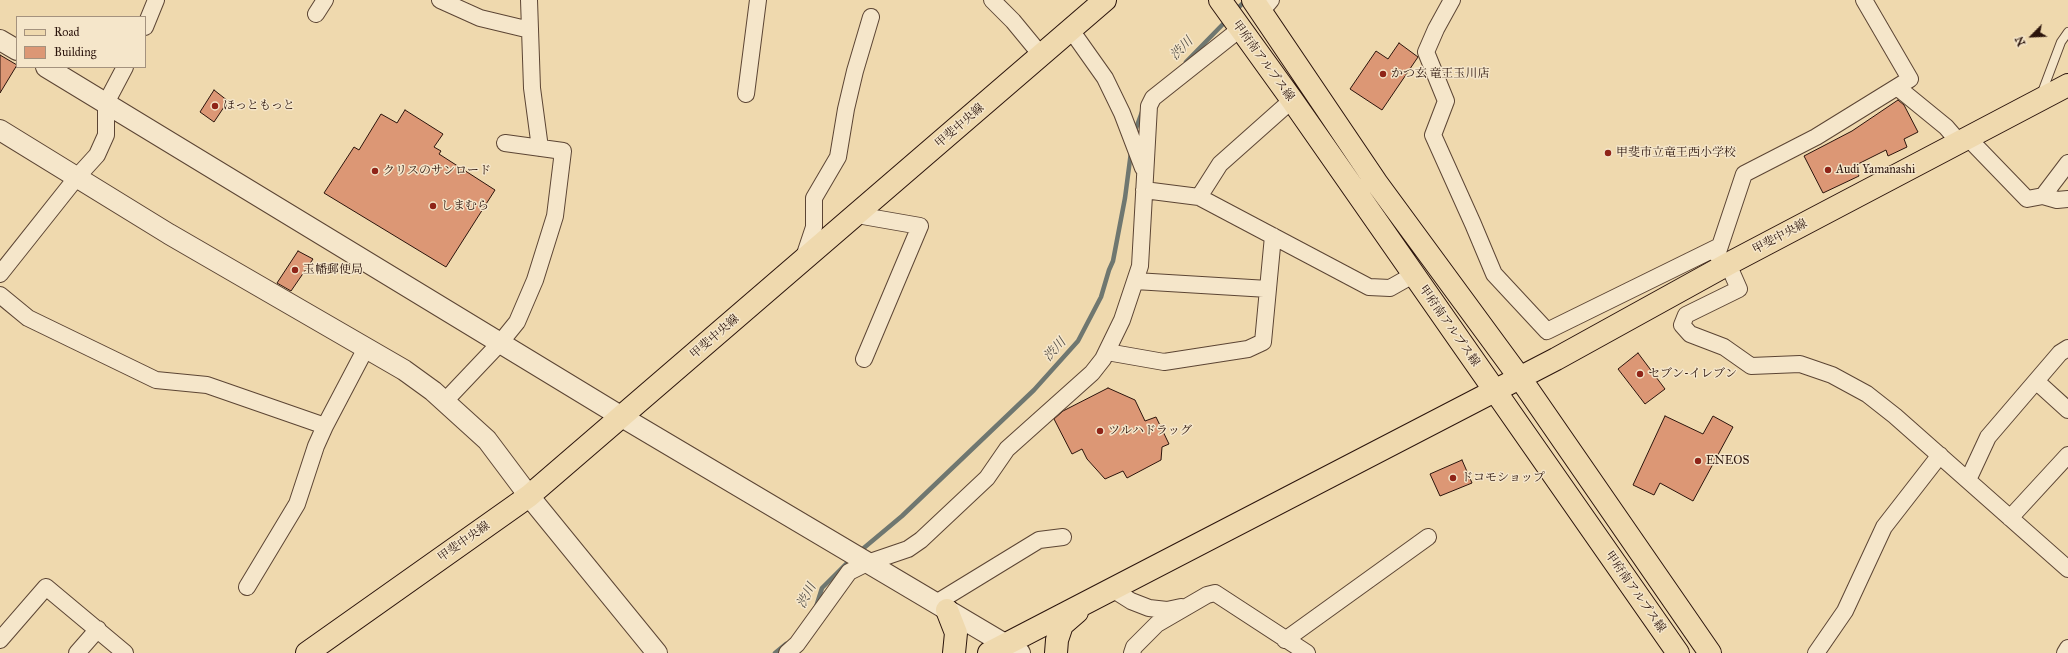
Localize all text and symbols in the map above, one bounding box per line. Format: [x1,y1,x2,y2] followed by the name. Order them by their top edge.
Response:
[16,16,146,68] legend
[2012,16,2052,56] north arrow
[1229,18,1297,104] street label: 甲府南アルプス線
[54,25,80,39] text: Road
[1167,34,1197,64] water label: 渋川
[2013,34,2028,48] text: N
[54,45,96,59] text: Building
[1391,67,1490,81] place label: かつ玄 竜王玉川店
[1378,69,1388,79] marker: かつ玄 竜王玉川店
[223,99,295,113] place label: ほっともっと
[210,101,220,111] marker: ほっともっと
[933,101,987,151] street label: 甲斐中央線
[1616,146,1736,160] place label: 甲斐市立竜王西小学校
[1603,148,1613,158] marker: 甲斐市立竜王西小学校
[1836,163,1915,177] place label: Audi Yamanashi
[383,164,491,178] place label: クリスのサンロード
[1823,165,1833,175] marker: Audi Yamanashi
[370,166,380,176] marker: クリスのサンロード
[441,199,489,213] place label: しまむら
[428,201,438,211] marker: しまむら
[1750,217,1810,257] street label: 甲斐中央線
[303,263,363,277] place label: 玉幡郵便局
[290,265,300,275] marker: 玉幡郵便局
[1416,283,1482,369] street label: 甲府南アルプス線
[688,312,742,362] street label: 甲斐中央線
[1041,335,1069,365] water label: 渋川
[1648,367,1737,381] place label: セブン-イレブン
[1635,369,1645,379] marker: セブン-イレブン
[1108,424,1192,438] place label: ツルハドラッグ
[1095,426,1105,436] marker: ツルハドラッグ
[1706,454,1749,468] place label: ENEOS
[1693,456,1703,466] marker: ENEOS
[1461,471,1545,485] place label: ドコモショップ
[1448,473,1458,483] marker: ドコモショップ
[435,519,493,565] street label: 甲斐中央線
[1602,549,1668,635] street label: 甲府南アルプス線
[794,581,820,611] water label: 渋川

